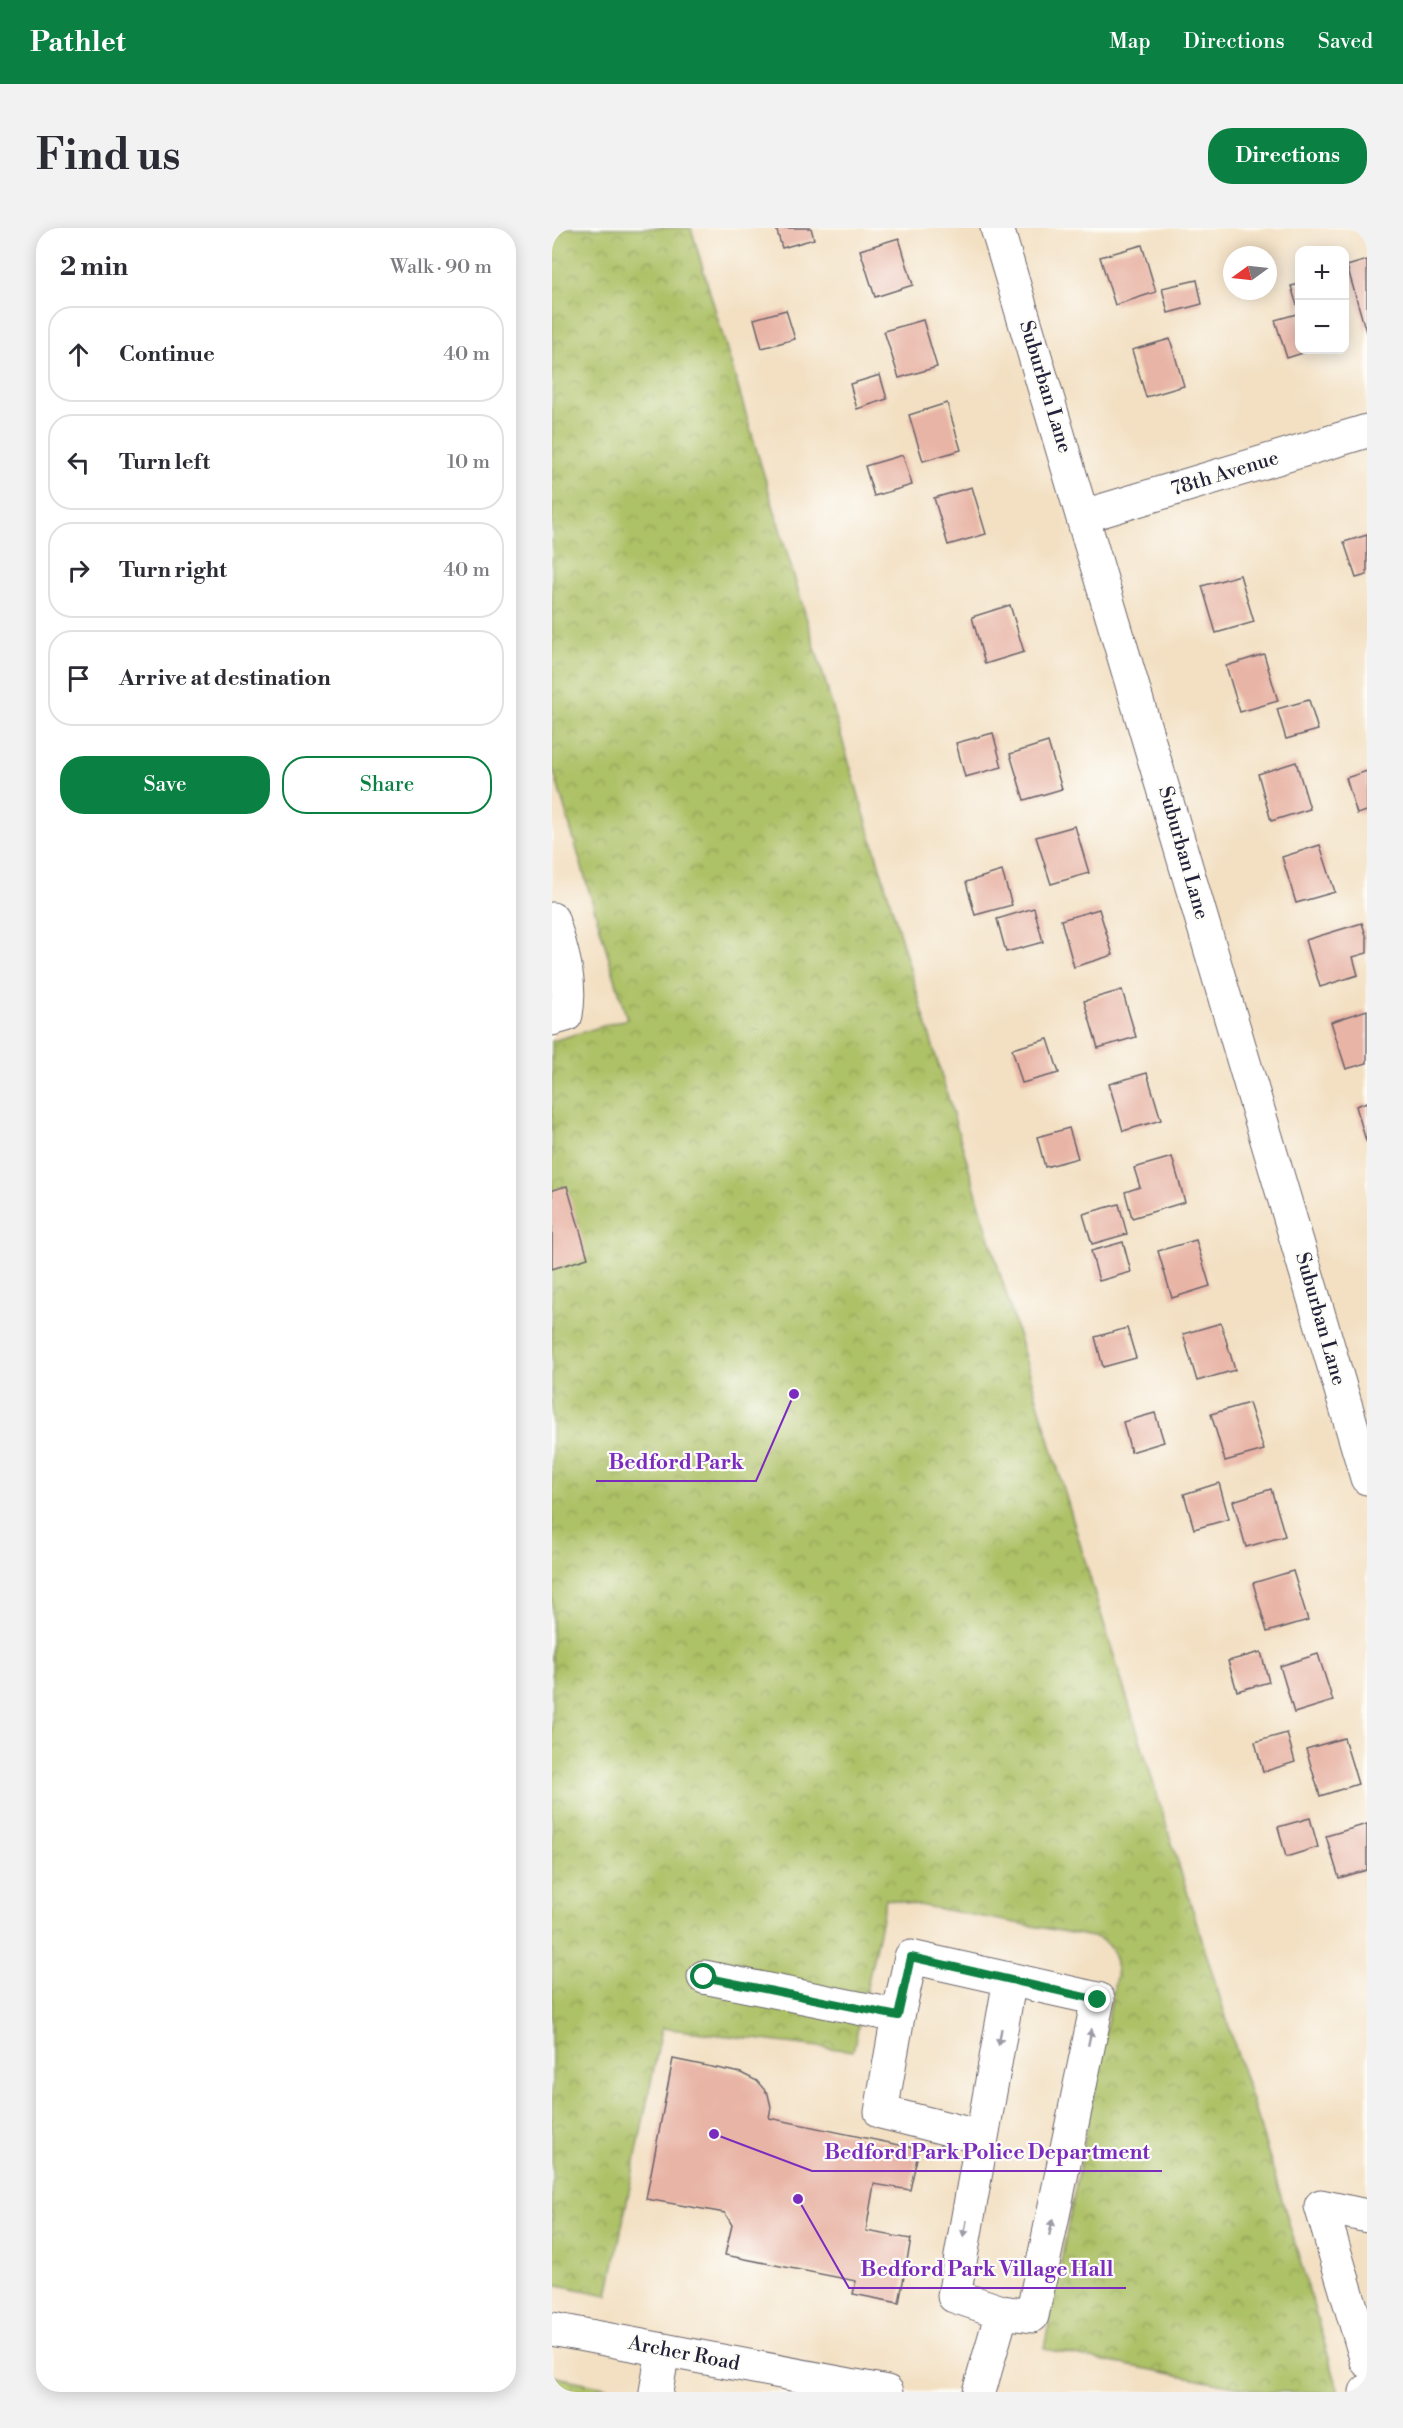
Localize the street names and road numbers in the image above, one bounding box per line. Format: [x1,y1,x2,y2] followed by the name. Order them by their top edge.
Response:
[1013,318,1077,456] street label: Suburban Lane
[1168,446,1282,502] street label: 78th Avenue
[1152,784,1214,922] street label: Suburban Lane
[1289,1250,1351,1388] street label: Suburban Lane
[625,2331,743,2377] street label: Archer Road

